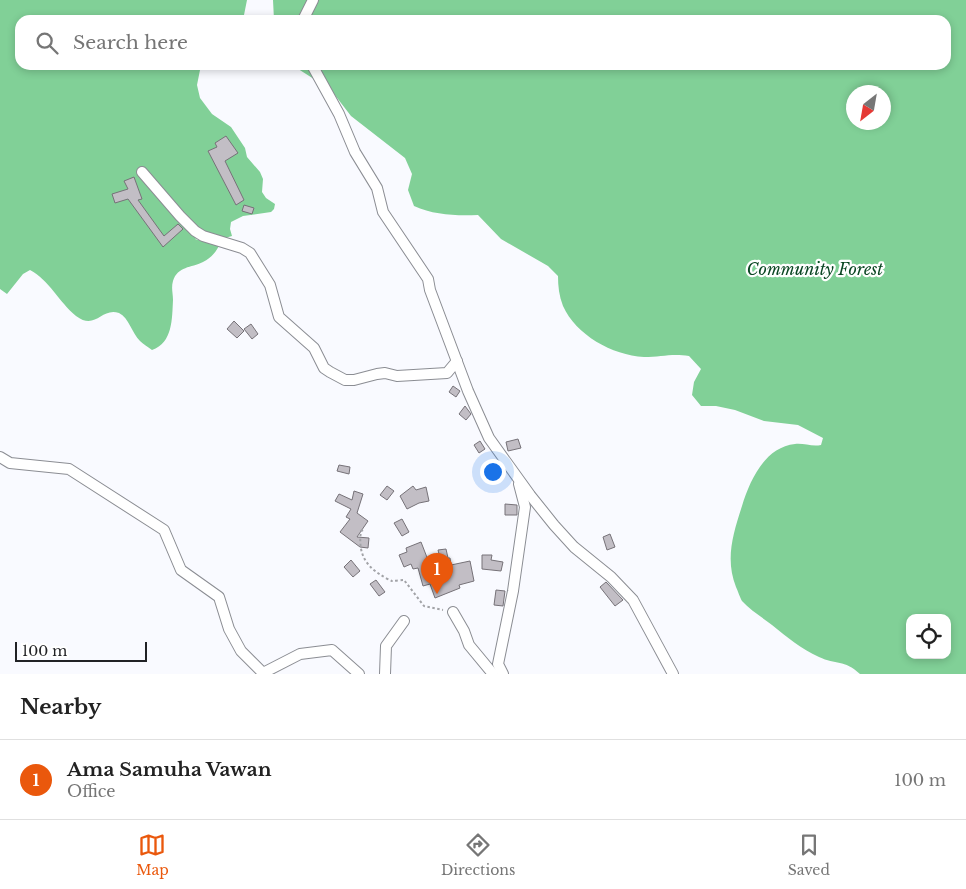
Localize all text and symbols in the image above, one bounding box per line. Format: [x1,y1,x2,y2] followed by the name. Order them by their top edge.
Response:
[15,15,951,70] search box
[33,29,61,57] icon: search
[73,31,188,54] text: Search here
[846,85,891,130] north arrow
[747,259,883,279] park label: Community Forest
[480,459,506,485] your location
[421,553,453,594] pin: 1
[906,614,951,659] map controls
[906,614,951,659] button: locate
[15,639,148,662] scale bar
[22,642,67,660] text: 100 m
[20,694,101,720] text: Nearby
[67,758,272,781] text: Ama Samuha Vawan
[33,770,39,790] text: 1
[894,770,946,790] text: 100 m
[67,781,115,801] text: Office
[136,831,169,879] tab: Map
[441,831,515,879] tab: Directions
[788,831,830,879] tab: Saved

